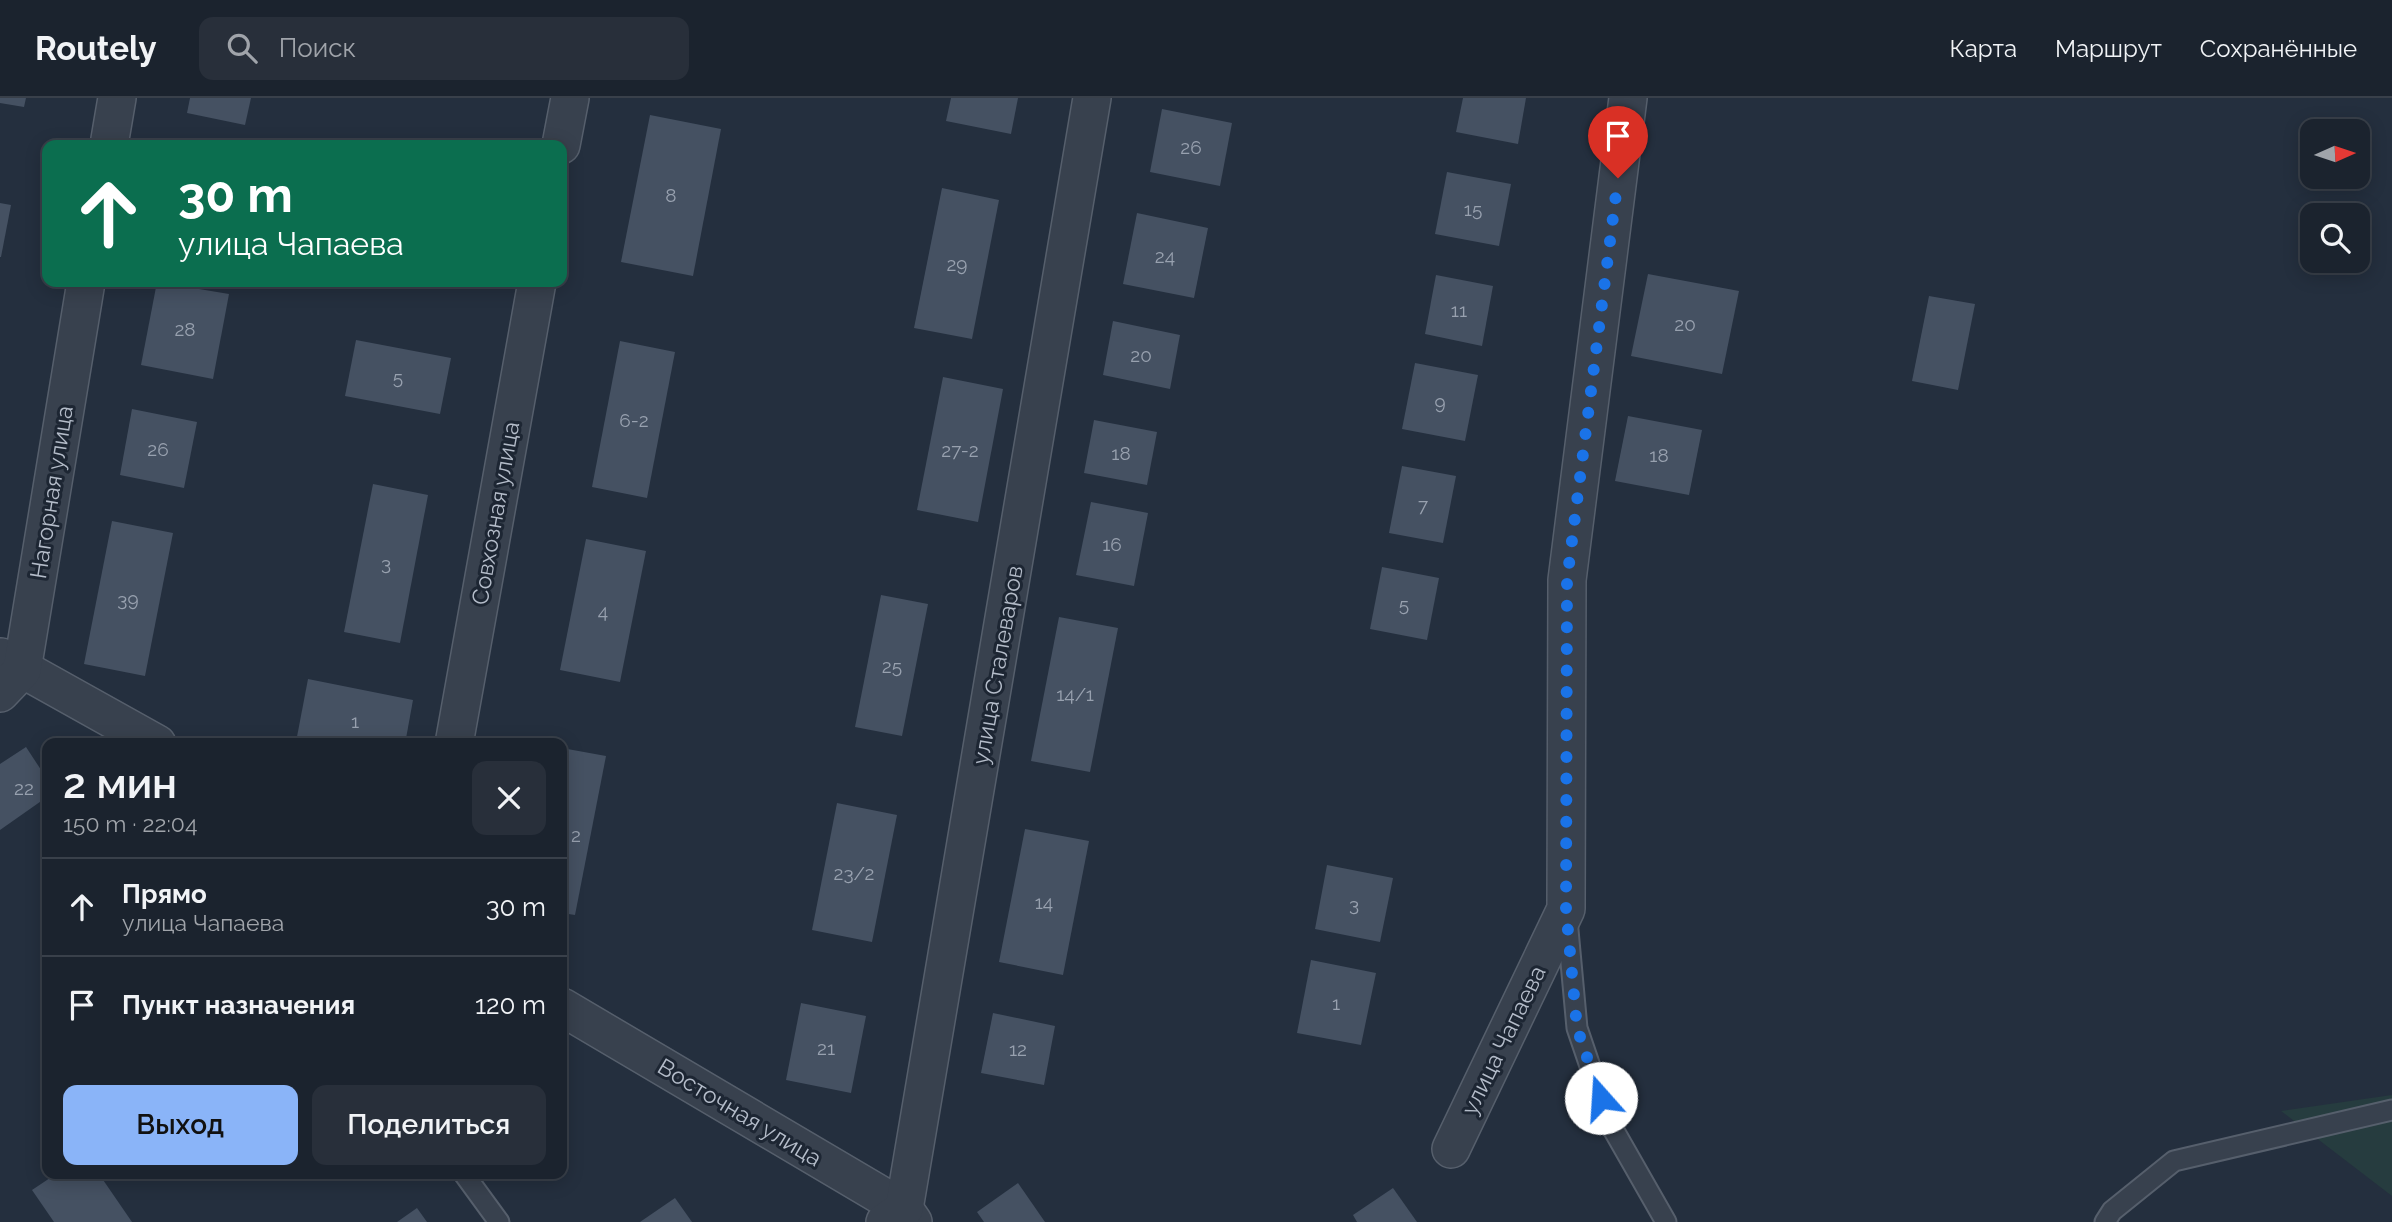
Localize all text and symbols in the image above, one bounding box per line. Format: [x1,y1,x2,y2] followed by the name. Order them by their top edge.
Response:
[199,17,689,80] search box
[35,29,157,68] text: Routely
[223,29,261,67] icon: search
[279,33,356,63] text: Поиск
[1949,34,2017,63] text: Карта
[2055,34,2162,63] text: Маршрут
[2200,34,2357,63] text: Сохранённые
[1588,106,1648,178] pin
[1599,117,1637,155] icon: arrive
[2300,119,2370,189] north arrow
[2300,119,2370,273] map controls
[1180,136,1202,158] house number: 26
[178,166,293,223] text: 30 m
[63,168,154,259] icon: ahead
[665,184,677,206] house number: 8
[1464,198,1482,220] house number: 15
[2300,203,2370,273] button: search
[178,225,404,262] text: улица Чапаева
[1155,245,1175,267] house number: 24
[946,253,968,275] house number: 29
[1451,299,1467,321] house number: 11
[1674,313,1696,335] house number: 20
[174,318,196,340] house number: 28
[1130,344,1152,366] house number: 20
[393,366,403,388] house number: 5
[1434,391,1446,413] house number: 9
[24,404,78,580] street label: Нагорная улица
[619,409,649,431] house number: 6-2
[466,419,524,607] street label: Совхозная улица
[147,438,169,460] house number: 26
[941,439,979,461] house number: 27-2
[1111,442,1131,464] house number: 18
[1649,444,1669,466] house number: 18
[1418,494,1428,516] house number: 7
[1102,533,1122,555] house number: 16
[381,552,391,574] house number: 3
[966,563,1028,767] street label: улица Сталеваров
[117,588,139,610] house number: 39
[1399,593,1409,615] house number: 5
[598,600,608,622] house number: 4
[882,655,902,677] house number: 25
[1056,683,1094,705] house number: 14/1
[351,710,359,732] house number: 1
[63,759,177,808] text: 2 мин
[472,761,546,835] button: close
[14,777,34,799] house number: 22
[63,810,197,837] text: 150 m · 22:04
[571,824,581,846] house number: 2
[834,862,874,884] house number: 23/2
[122,879,207,909] text: Прямо
[63,888,101,926] icon: ahead
[1035,891,1053,913] house number: 14
[486,892,546,922] text: 30 m
[1349,893,1359,915] house number: 3
[122,909,284,936] text: улица Чапаева
[1455,961,1551,1119] street label: улица Чапаева
[63,986,101,1024] icon: arrive
[122,990,355,1020] text: Пункт назначения
[475,990,546,1020] text: 120 m
[1332,992,1340,1014] house number: 1
[817,1037,835,1059] house number: 21
[1009,1038,1027,1060] house number: 12
[653,1052,827,1172] street label: Восточная улица
[1564,1061,1638,1135] position arrow
[63,1085,298,1165] button: Выход
[312,1085,546,1165] button: Поделиться

